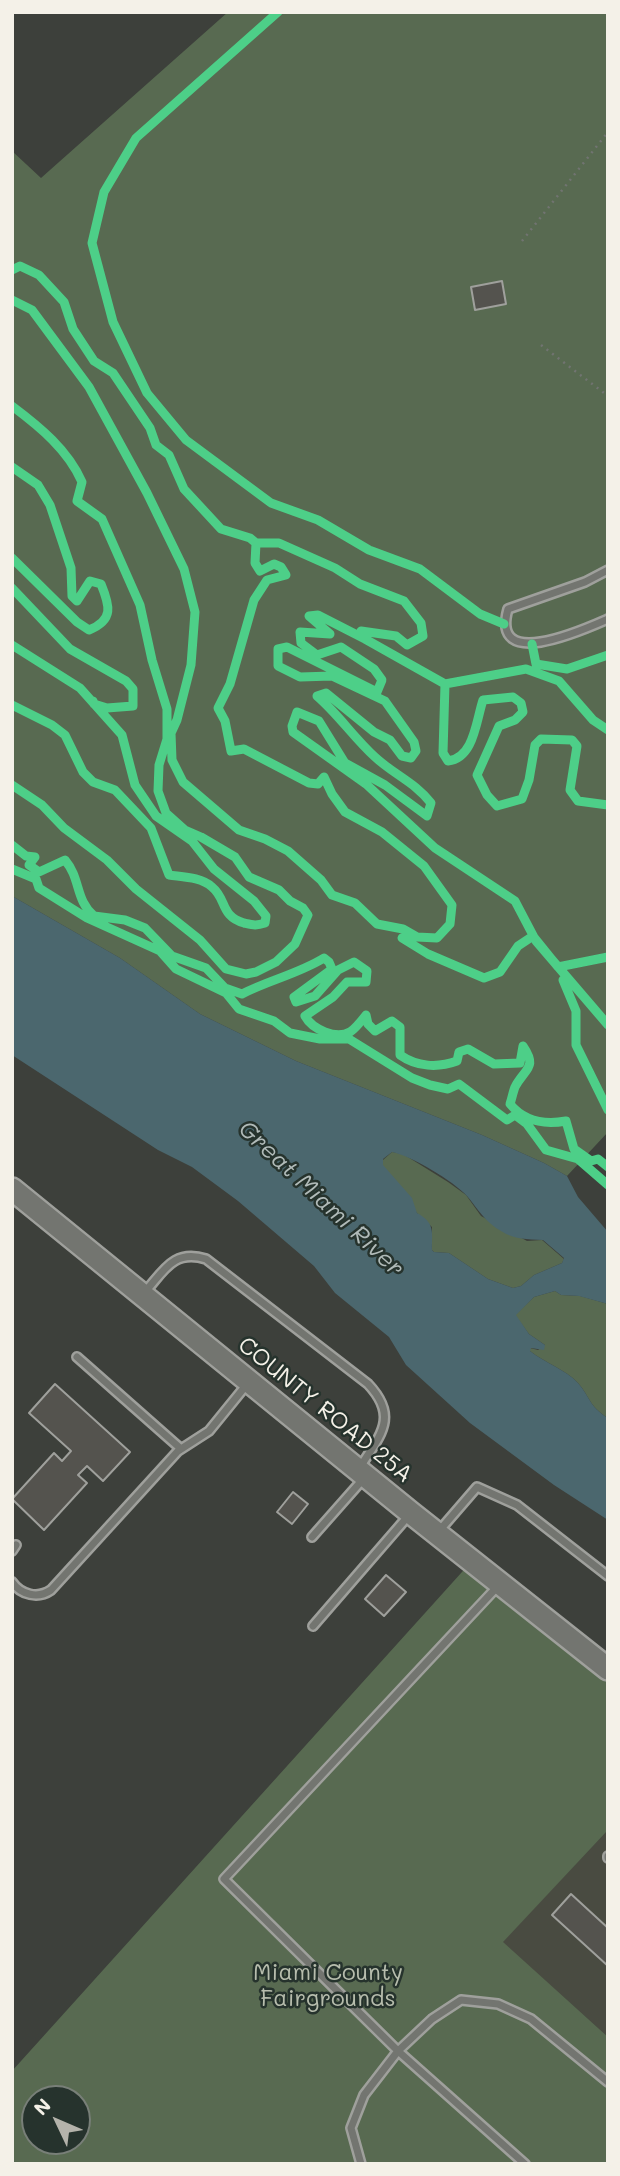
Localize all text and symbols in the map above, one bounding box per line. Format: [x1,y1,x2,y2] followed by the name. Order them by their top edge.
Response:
[232,1115,410,1283] water label: Great Miami River
[232,1331,418,1489] street label: COUNTY ROAD 25A
[253,1959,403,2013] park label: Miami County Fairgrounds
[21,2085,91,2155] north arrow
[28,2093,56,2120] text: N

